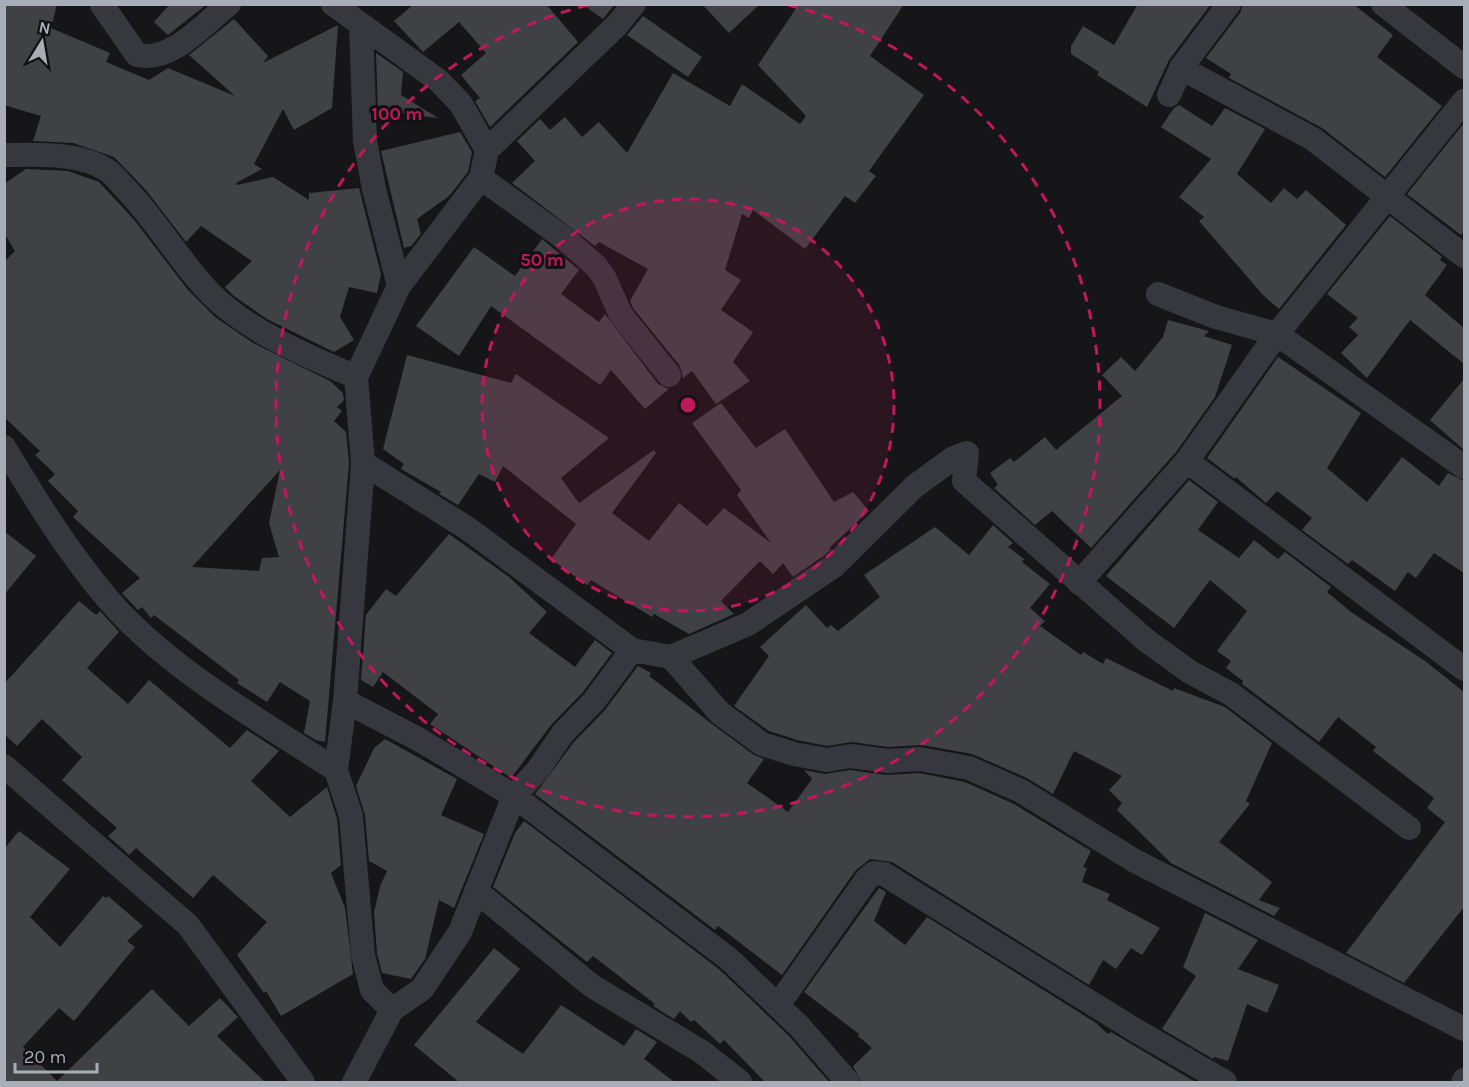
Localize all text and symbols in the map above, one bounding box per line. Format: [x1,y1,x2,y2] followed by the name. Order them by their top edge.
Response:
[12,12,72,72] north arrow
[37,17,52,38] text: N
[372,103,422,125] text: 100 m
[520,249,564,271] text: 50 m
[678,395,698,415] centre of rings
[15,1036,98,1074] scale bar
[24,1046,66,1068] text: 20 m

